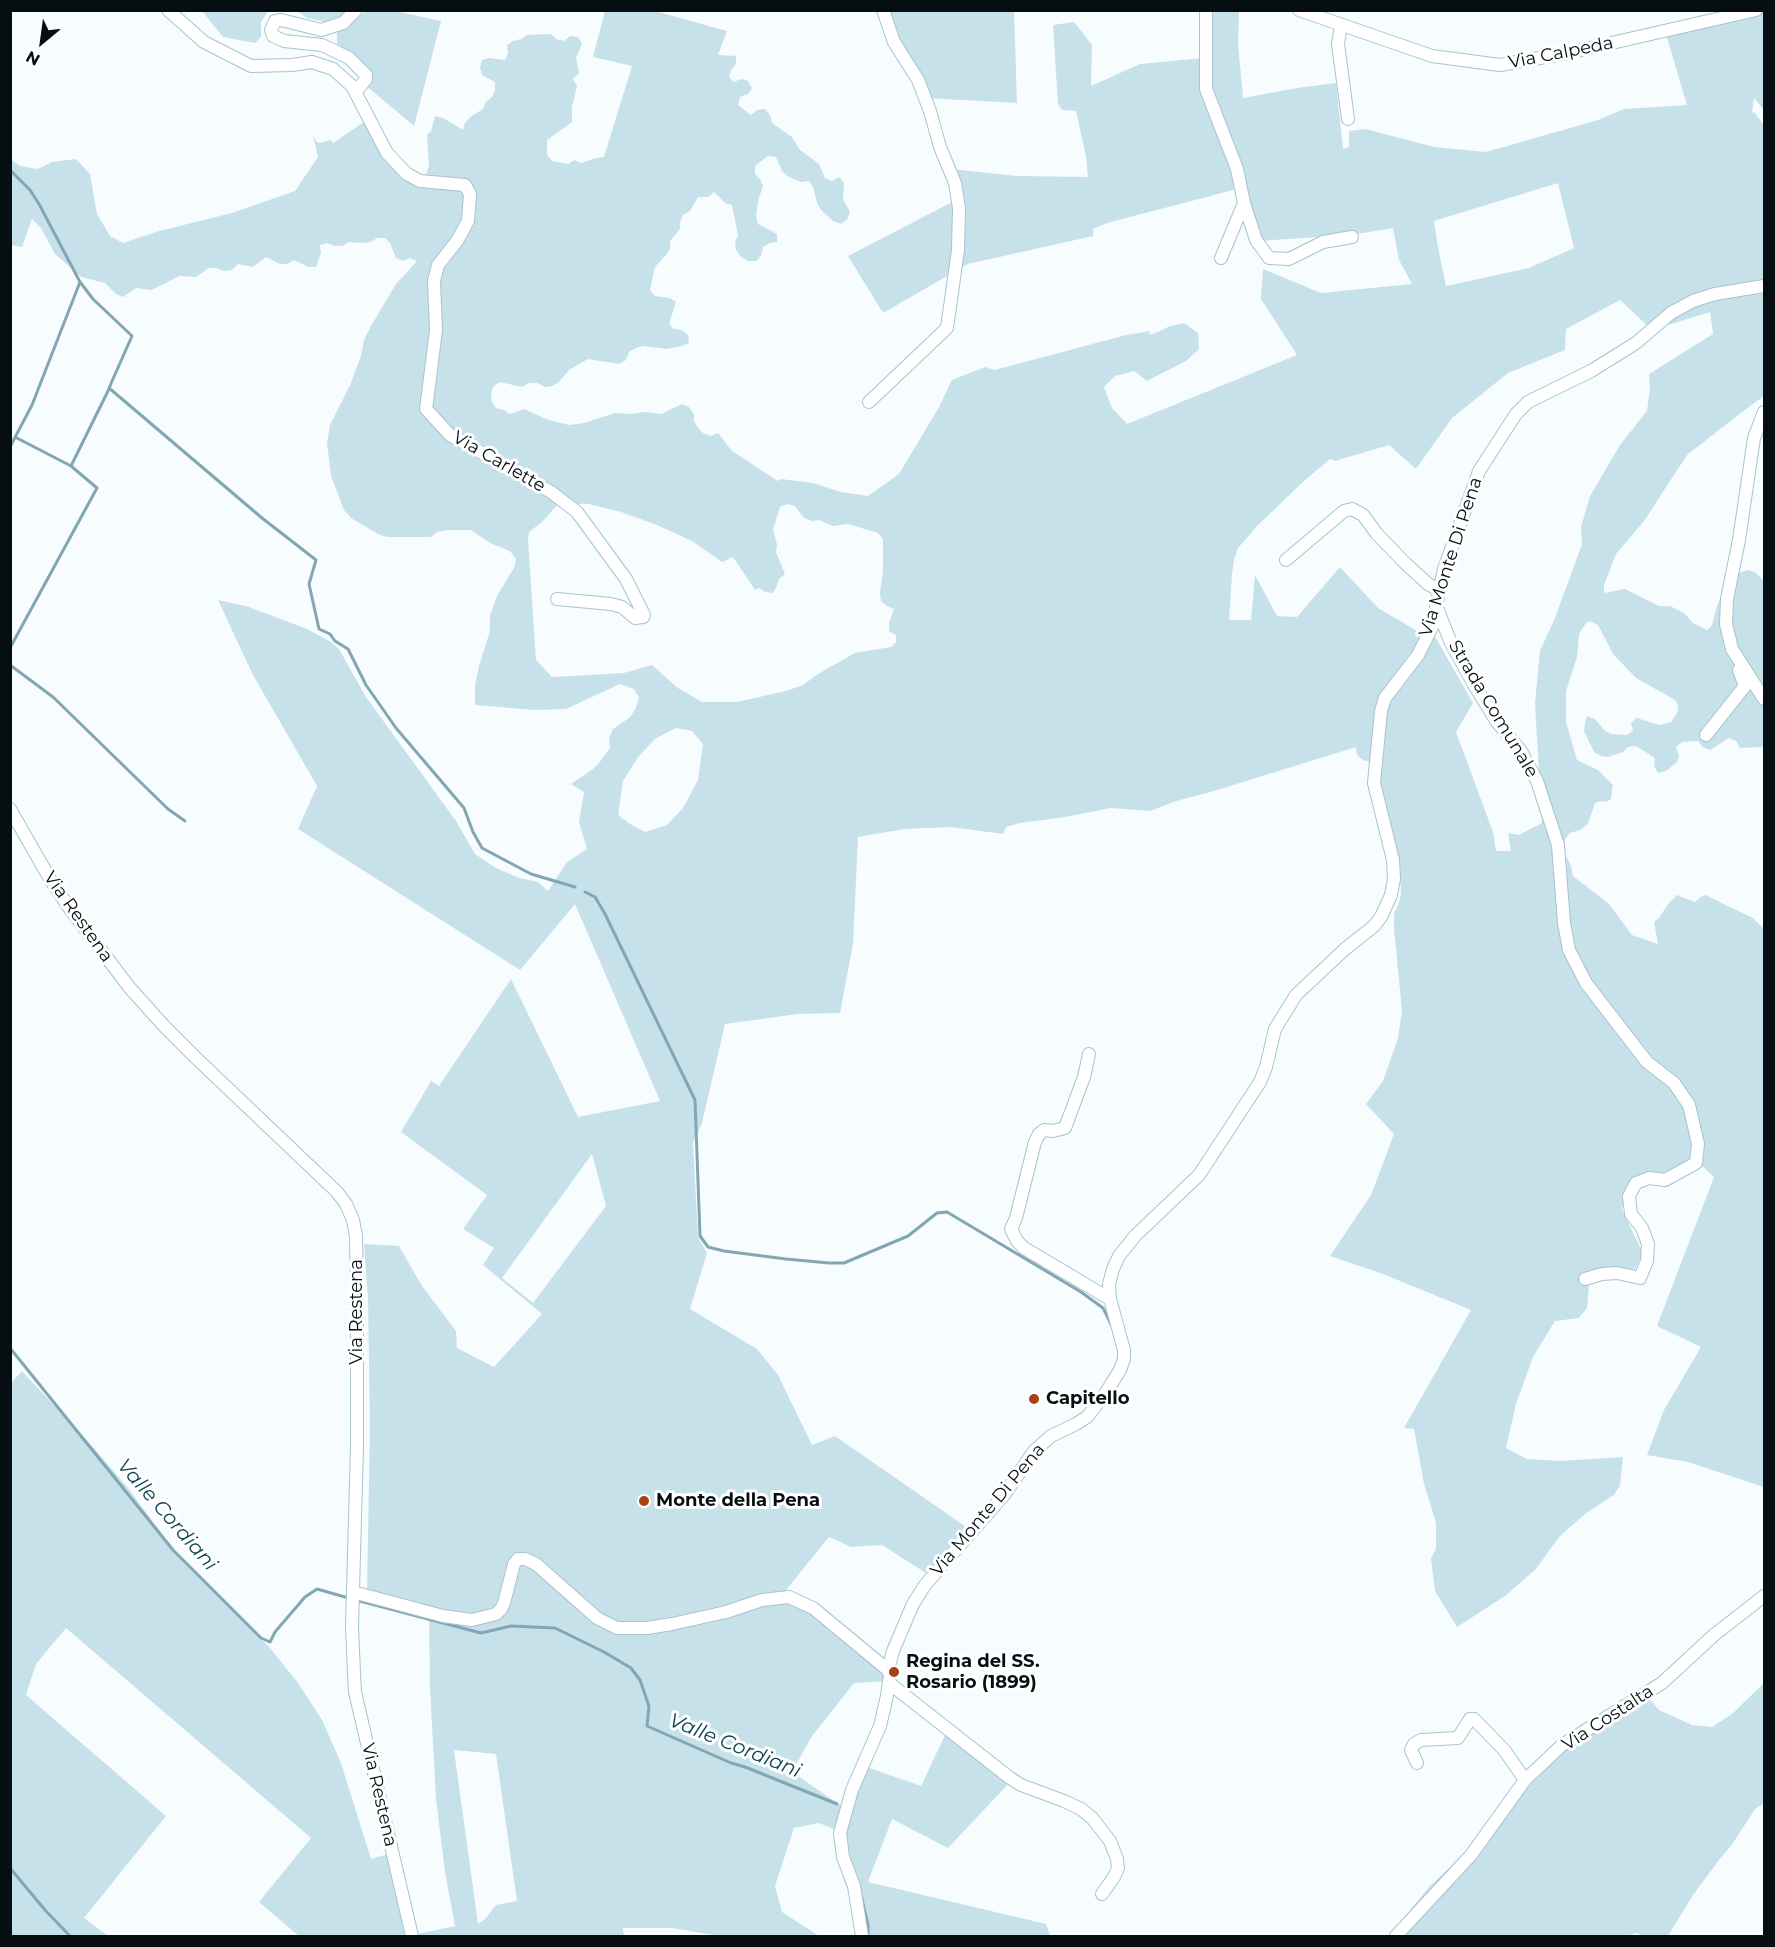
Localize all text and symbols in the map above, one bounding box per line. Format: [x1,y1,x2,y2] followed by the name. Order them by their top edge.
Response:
[12,12,72,72] north arrow
[1507,32,1615,74] street label: Via Calpeda
[23,47,43,70] text: N
[449,427,549,497] street label: Via Carlette
[1415,475,1487,639] street label: Via Monte Di Pena
[1443,636,1543,782] street label: Strada Comunale
[39,868,117,966] street label: Via Restena
[346,1259,368,1365] street label: Via Restena
[1046,1388,1129,1410] place label: Capitello
[1027,1392,1041,1406] marker: Capitello
[926,1439,1050,1581] street label: Via Monte Di Pena
[112,1454,222,1576] water label: Valle Cordiani
[656,1490,820,1512] place label: Monte della Pena
[637,1494,651,1508] marker: Monte della Pena
[906,1651,1040,1694] place label: Regina del SS. Rosario (1899)
[887,1665,901,1679] marker: Regina del SS. Rosario (1899)
[1558,1680,1658,1756] street label: Via Costalta
[666,1709,804,1783] water label: Valle Cordiani
[357,1741,401,1849] street label: Via Restena

